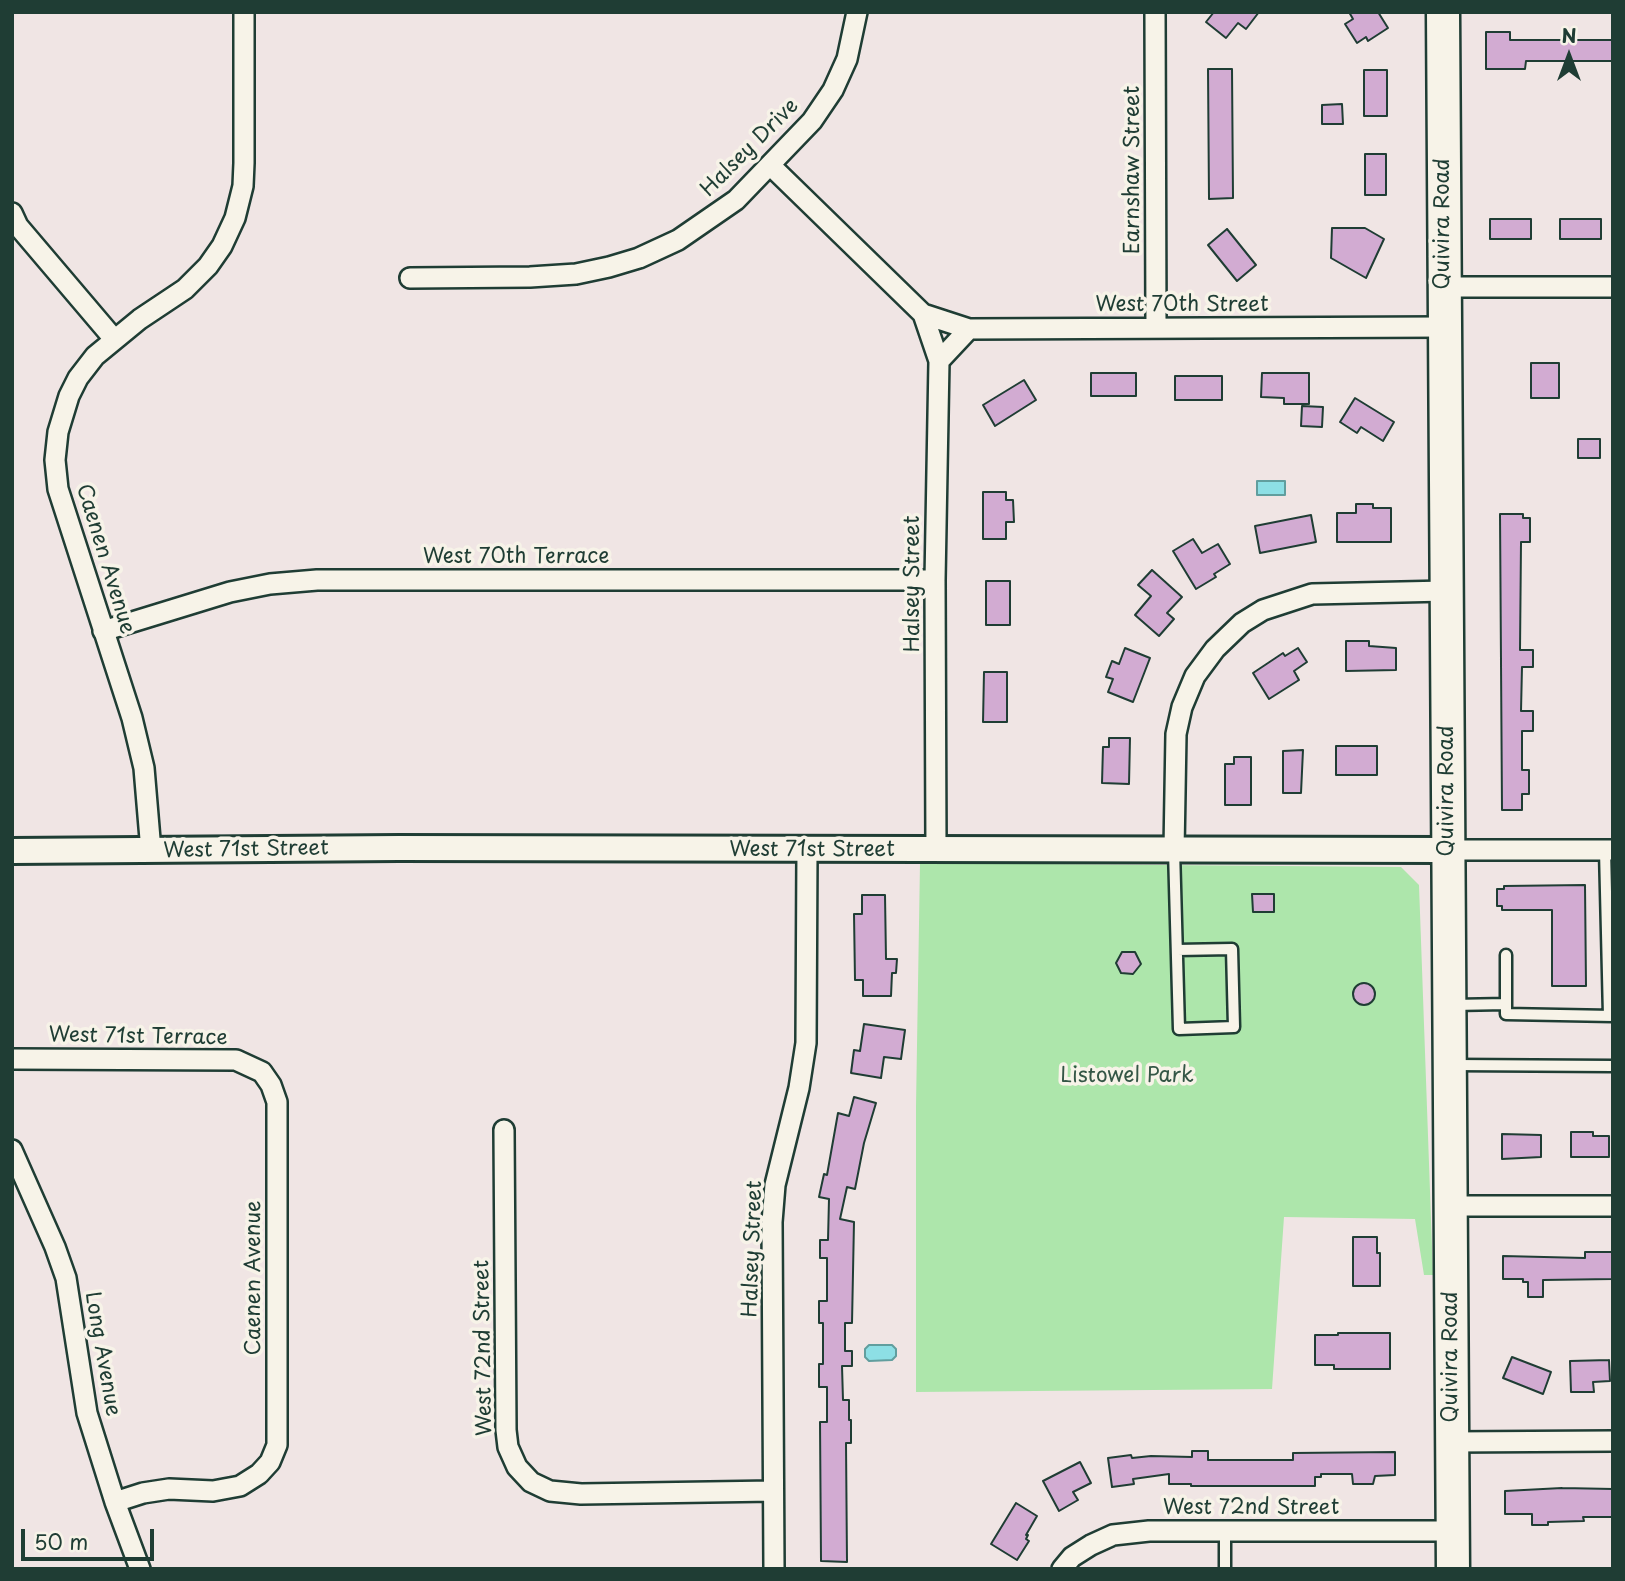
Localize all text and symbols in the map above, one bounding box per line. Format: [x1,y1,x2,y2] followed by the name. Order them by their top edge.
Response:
[1534,21,1604,91] north arrow
[1561,21,1577,49] text: N
[1120,86,1146,254] street label: Earnshaw Street
[696,94,804,202] street label: Halsey Drive
[1430,158,1456,290] street label: Quivira Road
[1095,292,1269,318] street label: West 70th Street
[70,481,140,637] street label: Caenen Avenue
[900,515,926,653] street label: Halsey Street
[423,544,609,570] street label: West 70th Terrace
[1434,725,1460,857] street label: Quivira Road
[163,836,329,864] street label: West 71st Street
[729,837,895,863] street label: West 71st Street
[48,1023,228,1051] street label: West 71st Terrace
[1060,1063,1194,1089] park label: Listowel Park
[738,1180,768,1318] street label: Halsey Street
[241,1200,267,1356] street label: Caenen Avenue
[470,1260,498,1436] street label: West 72nd Street
[79,1290,125,1418] street label: Long Avenue
[1438,1291,1464,1423] street label: Quivira Road
[1163,1495,1339,1521] street label: West 72nd Street
[24,1514,158,1558] scale bar
[34,1525,88,1557] text: 50 m

